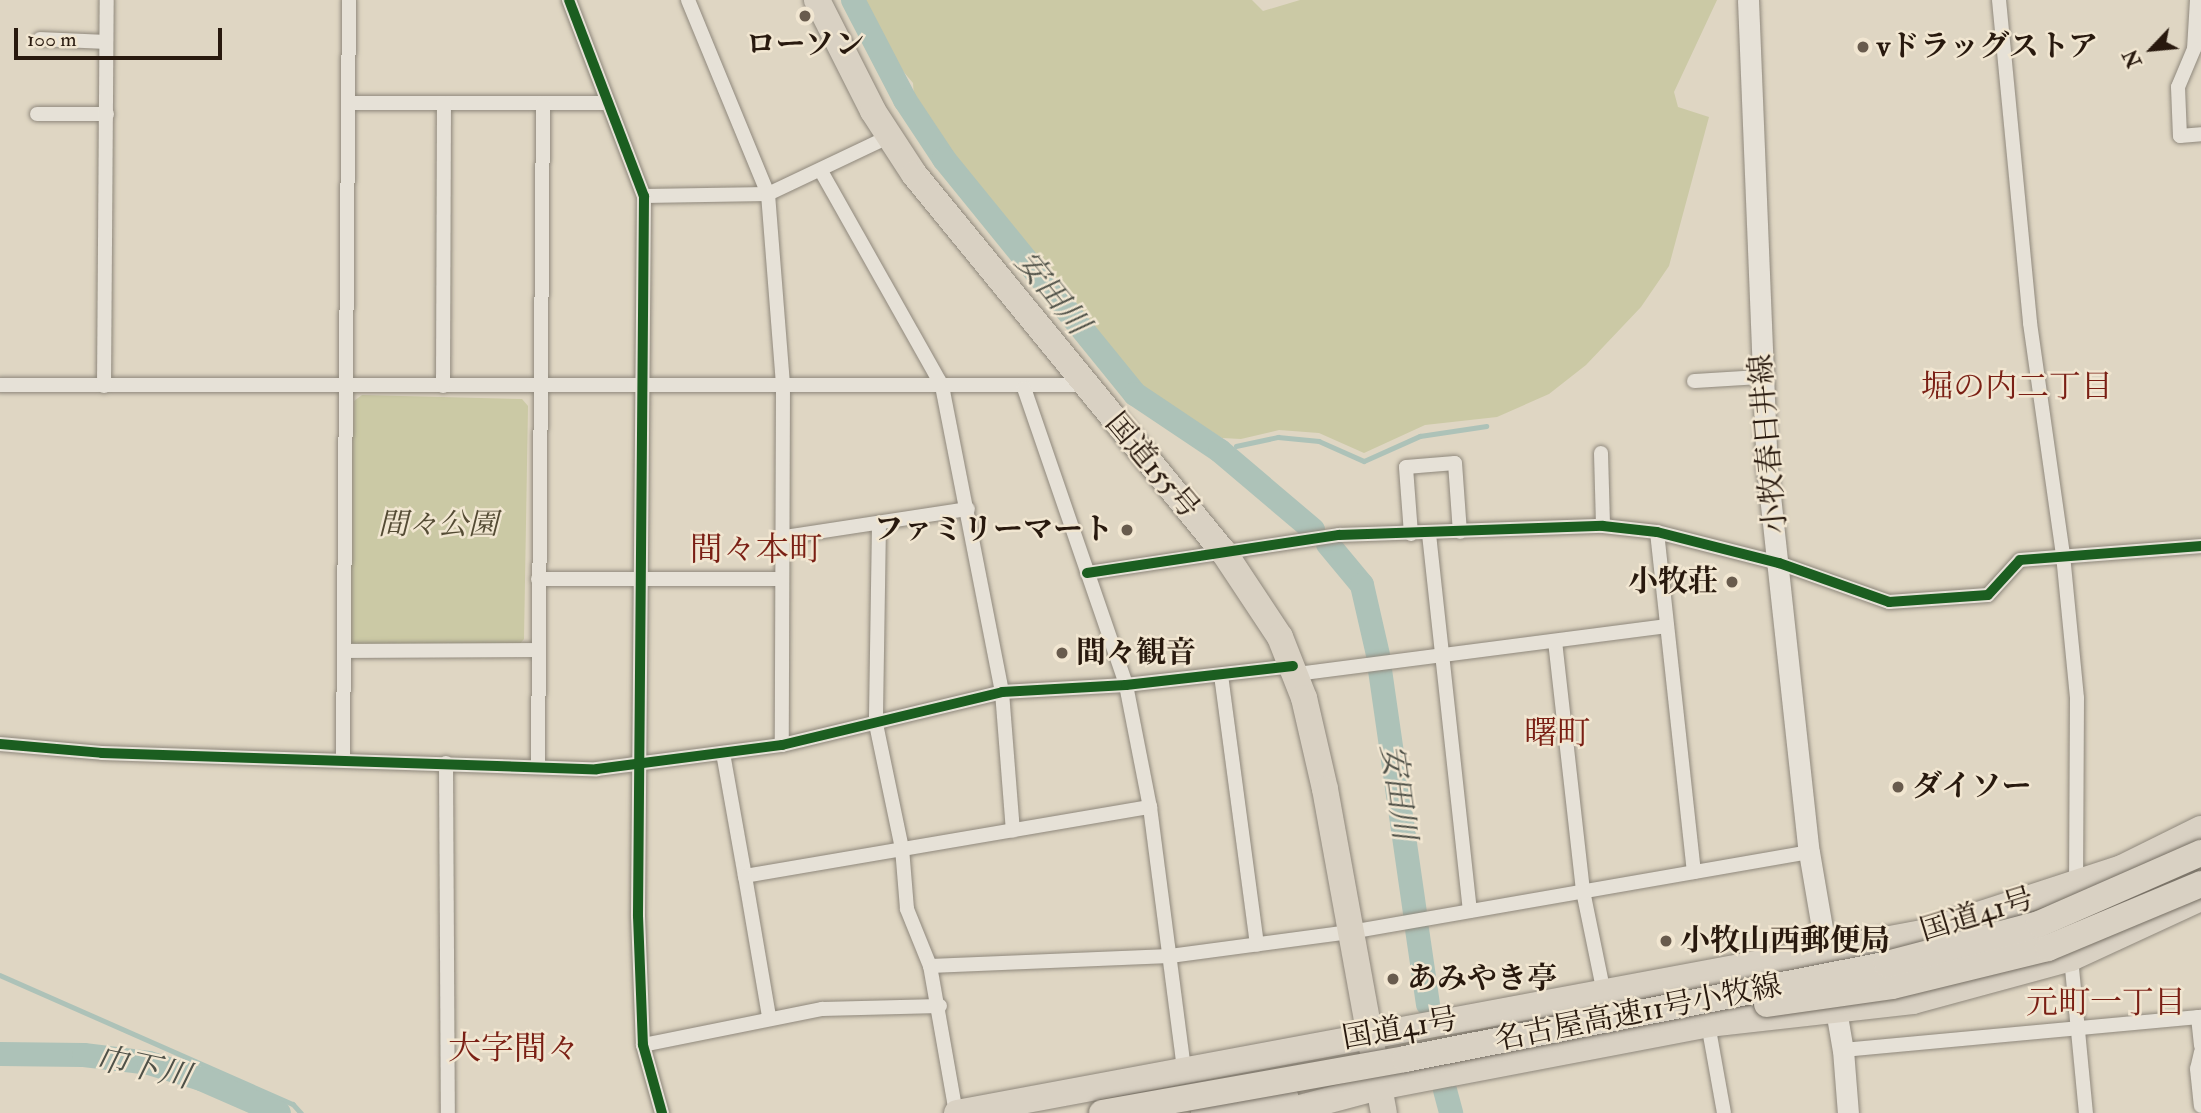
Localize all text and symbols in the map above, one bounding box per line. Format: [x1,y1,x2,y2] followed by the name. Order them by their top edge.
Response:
[797,8,813,24] marker: ローソン
[18,14,226,58] scale bar
[2117,14,2187,84] north arrow
[27,26,77,53] text: 100 m
[745,27,865,63] place label: ローソン
[1877,29,2100,65] place label: vドラッグストア
[1855,39,1871,55] marker: vドラッグストア
[2119,45,2148,71] text: N
[1007,244,1097,342] water label: 安田川
[1743,353,1795,535] street label: 小牧春日井線
[1921,368,2113,406] district label: 堀の内二丁目
[1097,406,1207,526] street label: 国道155号
[378,507,498,543] park label: 間々公園
[873,512,1113,548] place label: ファミリーマート
[1119,522,1135,538] marker: ファミリーマート
[690,530,822,570] district label: 間々本町
[1628,564,1718,600] place label: 小牧荘
[1724,574,1740,590] marker: 小牧荘
[1076,635,1196,671] place label: 間々観音
[1054,645,1070,661] marker: 間々観音
[1524,714,1590,754] district label: 曙町
[1372,742,1424,842] water label: 安田川
[1912,769,2032,805] place label: ダイソー
[1890,779,1906,795] marker: ダイソー
[1916,881,2038,949] street label: 国道41号
[1680,923,1890,959] place label: 小牧山西郵便局
[1658,933,1674,949] marker: 小牧山西郵便局
[1407,961,1557,997] place label: あみやき亭
[1492,968,1784,1058] street label: 名古屋高速11号小牧線
[1385,971,1401,987] marker: あみやき亭
[2026,984,2186,1022] district label: 元町一丁目
[1339,1001,1461,1057] street label: 国道41号
[448,1029,580,1069] district label: 大字間々
[92,1039,194,1097] water label: 巾下川

